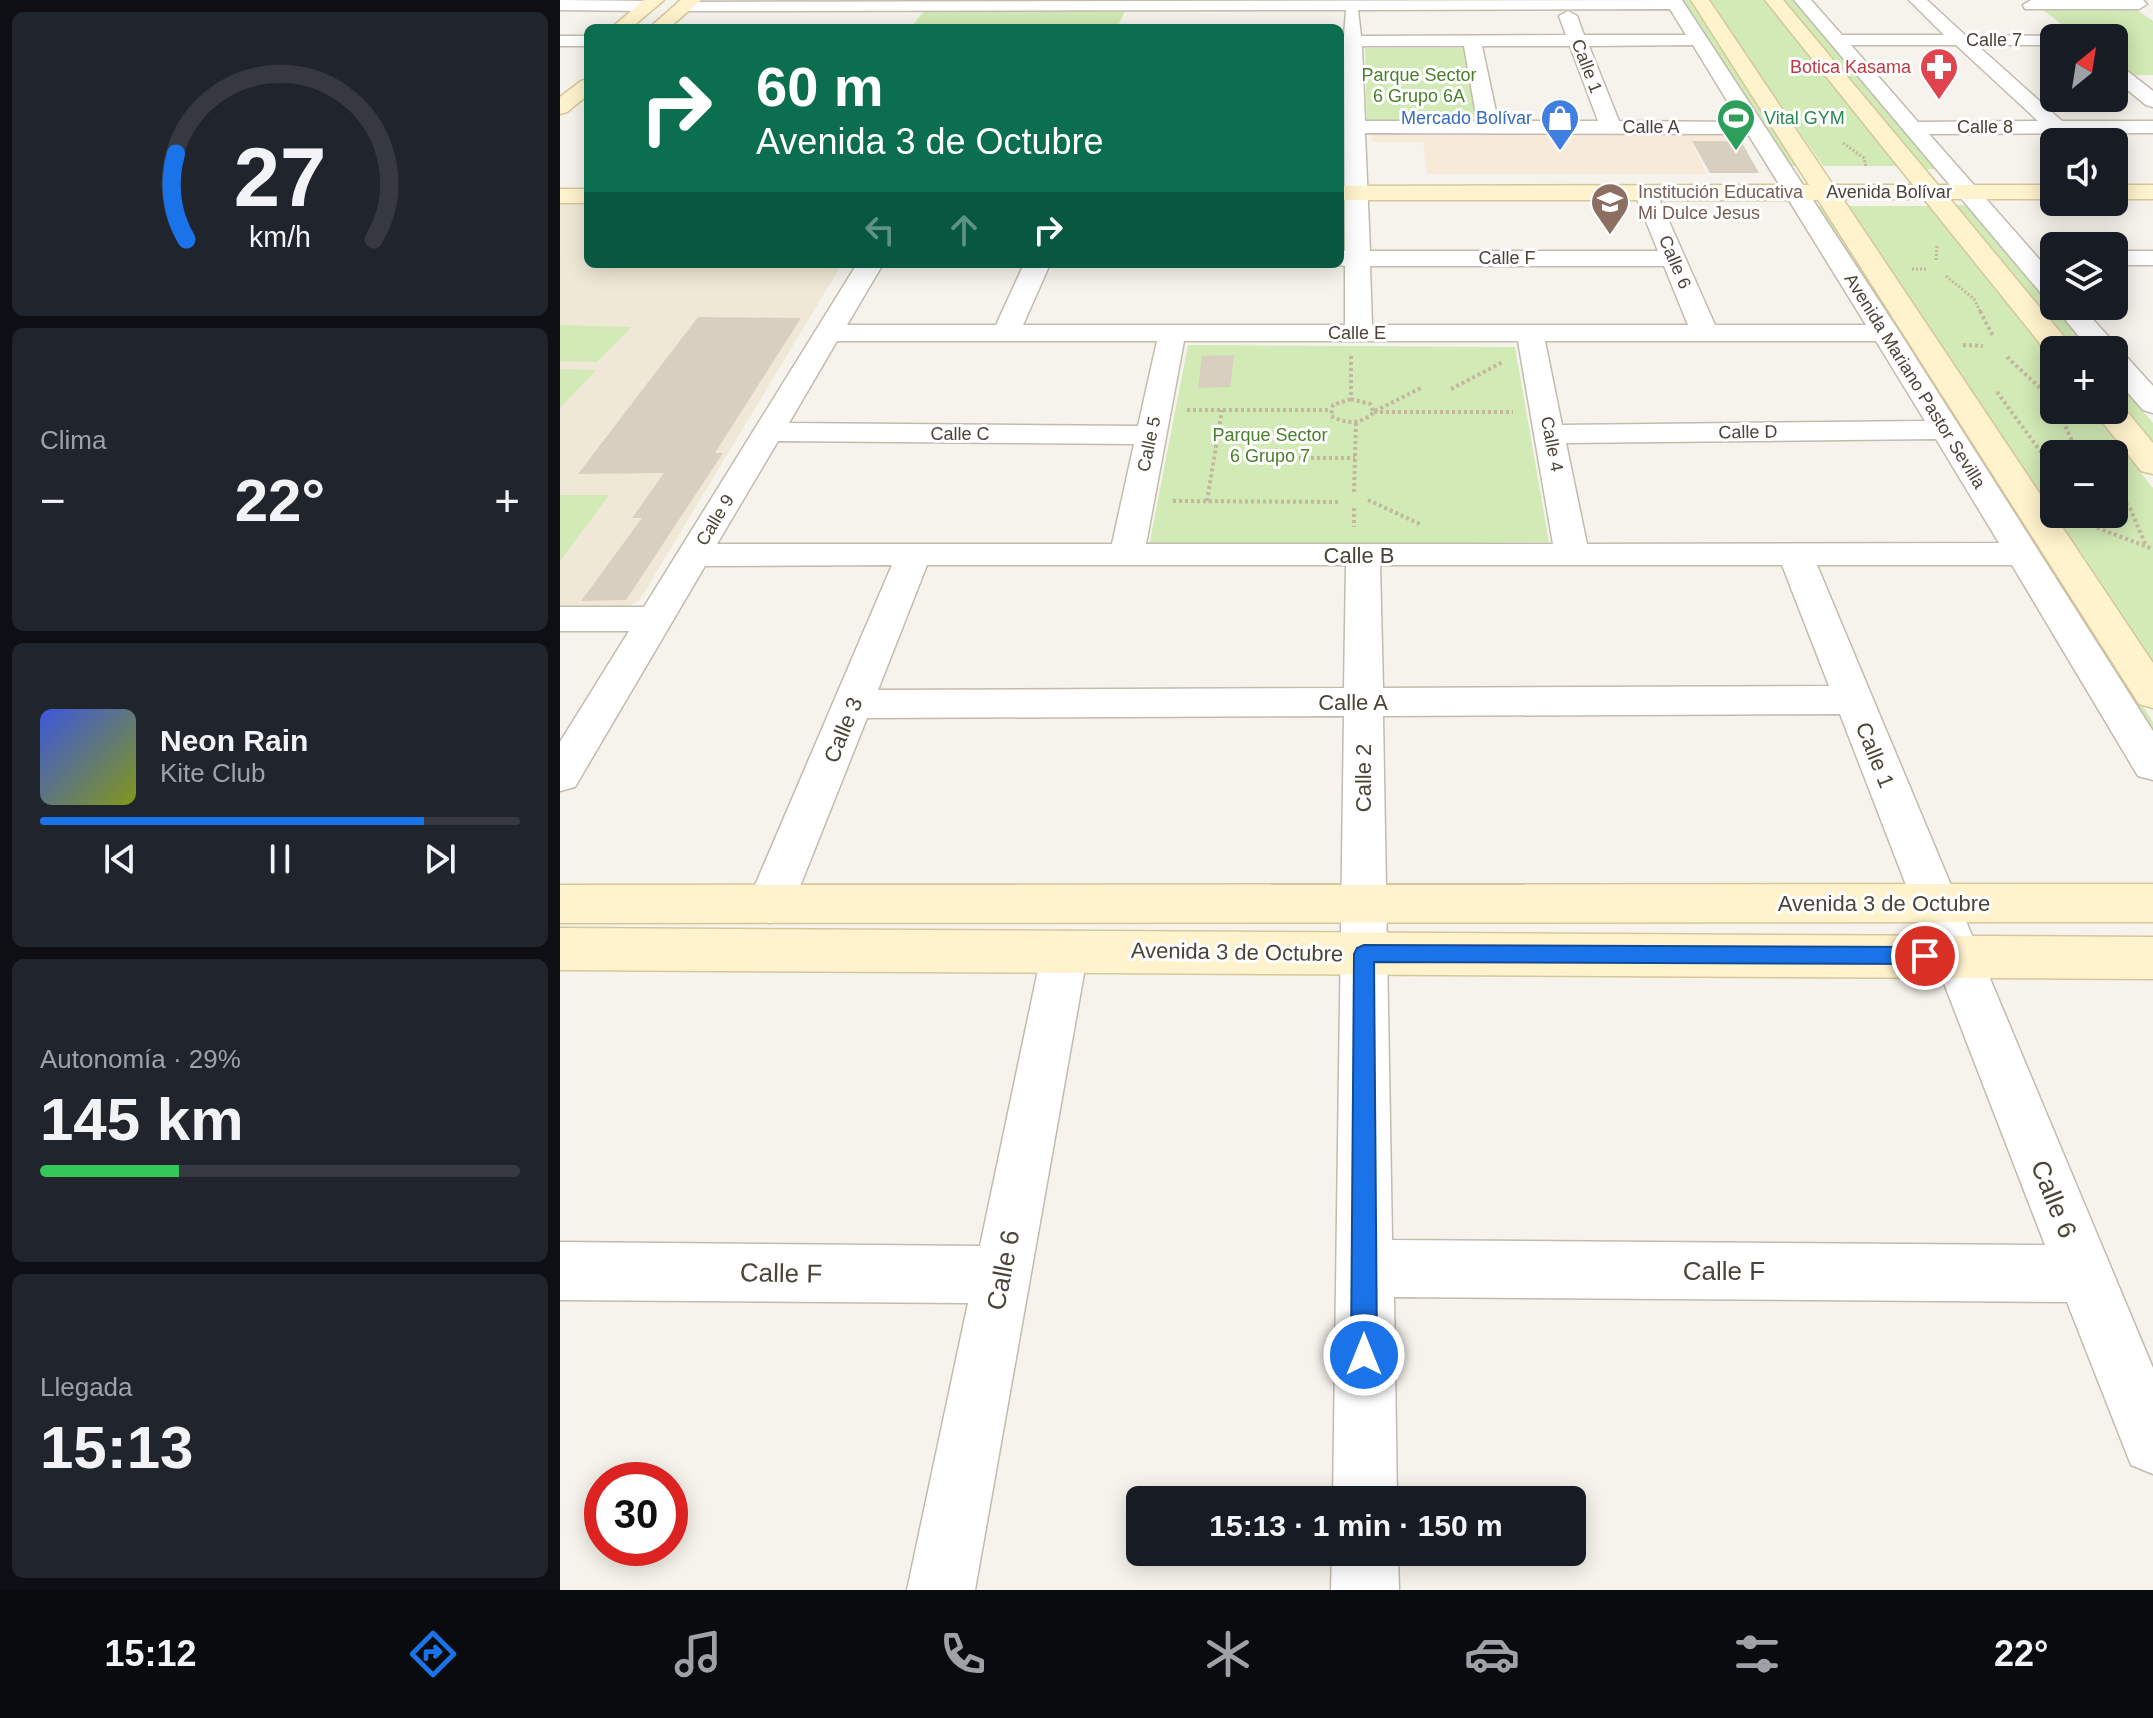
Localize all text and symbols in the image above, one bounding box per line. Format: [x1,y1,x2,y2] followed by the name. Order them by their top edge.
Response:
[2040,24,2128,112] north arrow
[2040,24,2128,528] map controls
[1966,30,2022,50] street label: Calle 7
[1568,36,1606,96] street label: Calle 1
[1918,46,1960,101] pharmacy icon: Botica Kasama
[756,55,884,118] text: 60 m
[624,56,728,160] icon: right
[1790,57,1912,77] place label: Botica Kasama
[1361,65,1477,106] park label: Parque Sector 6 Grupo 6A
[1539,97,1581,152] shop icon: Mercado Bolívar
[1715,97,1757,152] sports icon: Vital GYM
[1401,108,1532,128] place label: Mercado Bolívar
[1764,108,1845,128] place label: Vital GYM
[1622,117,1680,137] street label: Calle A
[1957,117,2013,137] street label: Calle 8
[756,121,1104,162] text: Avenida 3 de Octubre
[2040,128,2128,216] button: sound
[234,130,326,223] text: 27
[1589,181,1631,236] school or university icon: Institución Educativa Mi Dulce Jesus
[1638,182,1804,223] place label: Institución Educativa Mi Dulce Jesus
[1826,182,1952,202] street label: Avenida Bolívar
[858,208,902,252] icon: left
[942,208,986,252] icon: ahead
[1026,208,1070,252] icon: right
[249,221,311,253] text: km/h
[1655,232,1695,292] street label: Calle 6
[2040,232,2128,320] button: layers
[1478,248,1536,268] street label: Calle F
[1840,270,1990,493] street label: Avenida Mariano Pastor Sevilla
[1328,323,1386,343] street label: Calle E
[2040,336,2128,424] button: +
[1133,415,1165,473] street label: Calle 5
[1537,415,1567,473] street label: Calle 4
[1718,421,1778,443] street label: Calle D
[930,424,990,444] street label: Calle C
[40,425,106,455] text: Clima
[1212,425,1328,466] park label: Parque Sector 6 Grupo 7
[2040,440,2128,528] button: −
[235,467,325,534] text: 22°
[40,476,66,525] text: −
[494,476,520,525] text: +
[692,491,738,549] street label: Calle 9
[1324,543,1394,568] street label: Calle B
[1318,690,1388,715] street label: Calle A
[819,694,867,766] street label: Calle 3
[1851,719,1899,791] street label: Calle 1
[160,724,308,757] text: Neon Rain
[1351,744,1376,812] street label: Calle 2
[160,758,266,788] text: Kite Club
[98,837,142,881] icon: previous
[258,837,302,881] icon: pause
[418,837,462,881] icon: next
[1778,891,1990,916] street label: Avenida 3 de Octubre
[1891,922,1959,990] pin
[1903,934,1947,978] icon: arrive
[1131,938,1343,966] street label: Avenida 3 de Octubre
[40,1044,241,1074] text: Autonomía · 29%
[40,1086,244,1153] text: 145 km
[2025,1156,2083,1242] street label: Calle 6
[981,1227,1025,1313] street label: Calle 6
[1683,1256,1765,1286] street label: Calle F
[740,1257,822,1289] street label: Calle F
[1322,1313,1406,1397] position arrow
[40,1372,133,1402] text: Llegada
[40,1414,193,1481] text: 15:13
[584,1462,688,1566] speed limit sign: 30
[1209,1509,1503,1542] text: 15:13 · 1 min · 150 m
[405,1626,461,1682] icon: directions
[670,1626,726,1682] icon: music
[935,1626,991,1682] icon: phone
[1200,1626,1256,1682] icon: climate
[1464,1626,1520,1682] icon: car
[1729,1626,1785,1682] icon: filters
[104,1633,196,1674] text: 15:12
[1994,1633,2049,1674] text: 22°

